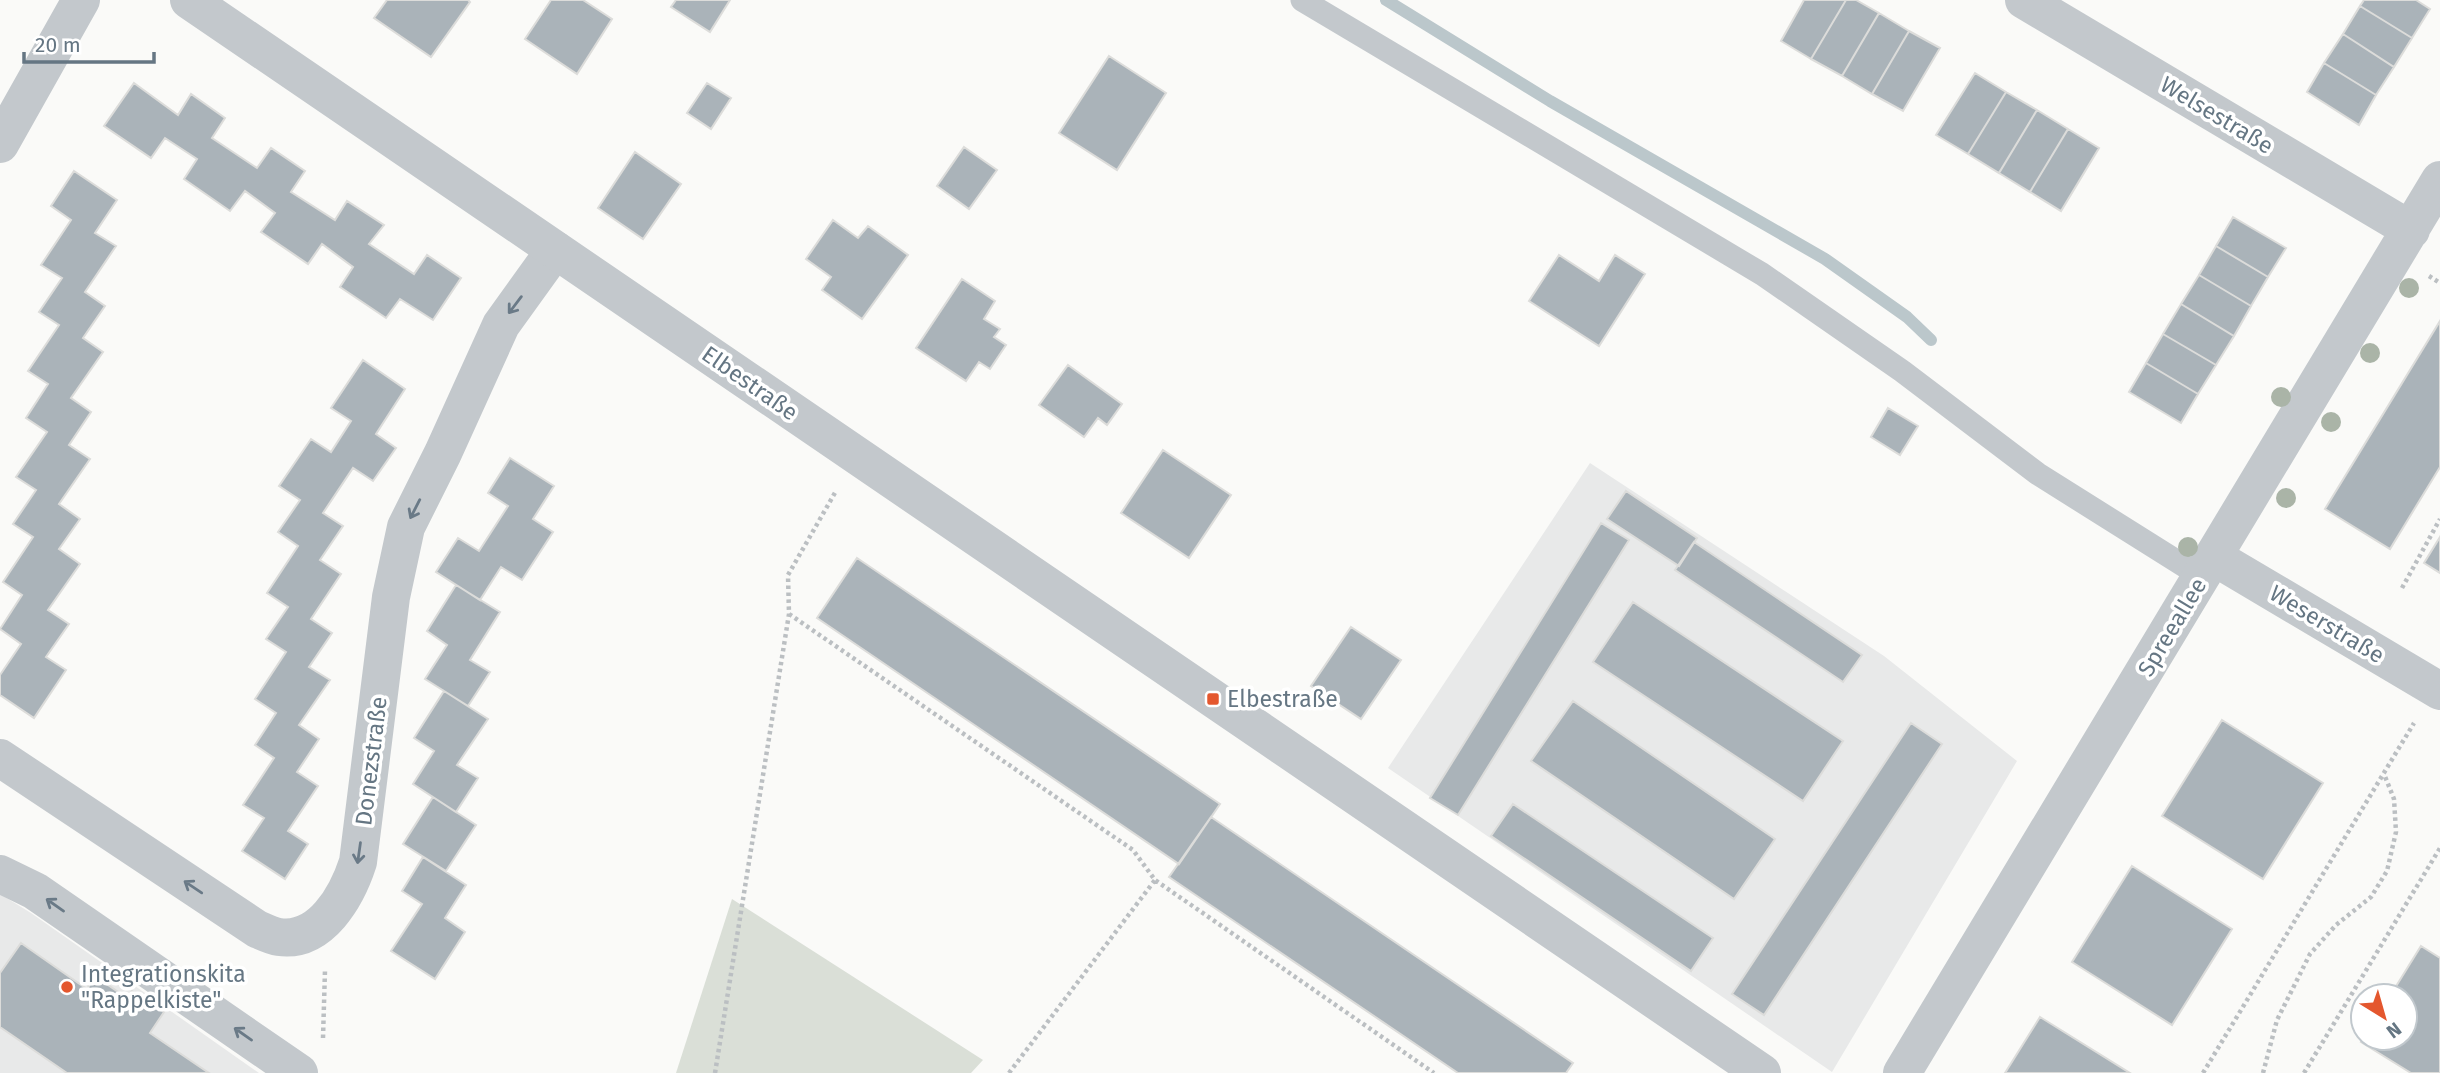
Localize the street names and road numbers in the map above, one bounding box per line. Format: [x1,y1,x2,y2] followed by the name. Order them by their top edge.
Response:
[2155,70,2279,160] street label: Welsestraße
[697,340,803,426] street label: Elbestraße
[2132,573,2212,681] street label: Spreeallee
[2265,579,2389,669] street label: Weserstraße
[349,695,393,827] street label: Donezstraße

